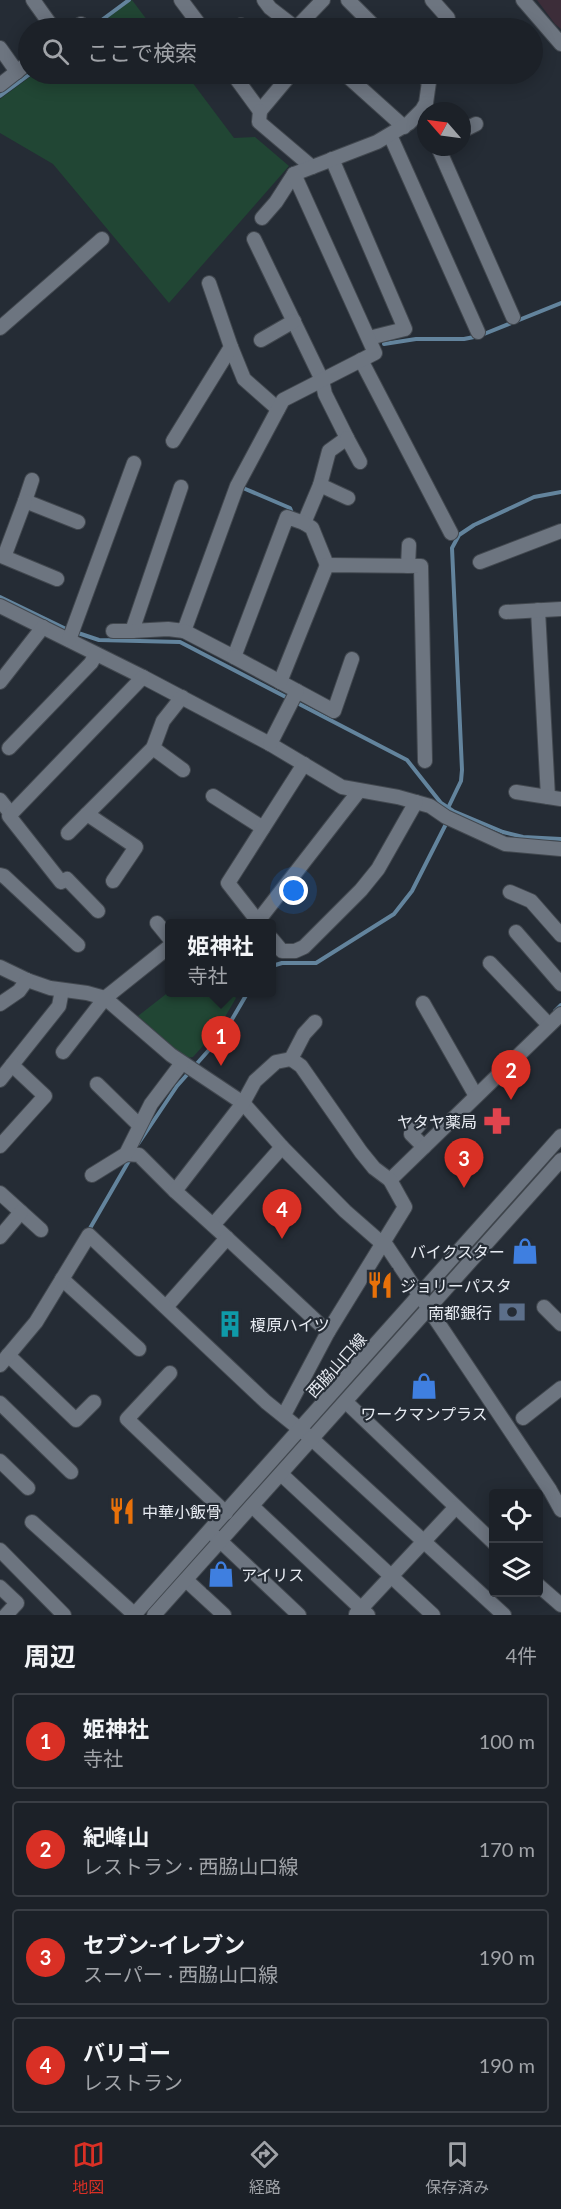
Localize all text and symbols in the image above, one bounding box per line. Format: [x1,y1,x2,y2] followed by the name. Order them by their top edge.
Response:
[18,18,543,84] search box
[39,35,72,68] icon: search
[87,39,197,66] text: ここで検索
[417,102,471,156] north arrow
[279,876,308,905] your location
[165,919,276,997] popup
[187,932,254,959] text: 姫神社
[187,963,227,987] text: 寺社
[202,1016,240,1066] pin: 1
[492,1050,530,1100] pin: 2
[482,1106,512,1136] pharmacy icon: ヤタヤ薬局
[397,1112,477,1131] place label: ヤタヤ薬局
[444,1138,484,1188] pin: 3
[262,1190,302,1239] pin: 4
[510,1236,540,1266] shop icon: バイクスター
[410,1242,505,1261] place label: バイクスター
[365,1270,395,1300] restaurant icon: ジョリーパスタ
[400,1276,512,1295] place label: ジョリーパスタ
[497,1297,527,1327] bank icon: 南都銀行
[428,1303,492,1322] place label: 南都銀行
[215,1309,245,1339] building icon: 榎原ハイツ
[250,1315,330,1334] place label: 榎原ハイツ
[302,1329,370,1401] street label: 西脇山口線
[409,1371,439,1401] shop icon: ワークマンプラス
[360,1404,488,1423] place label: ワークマンプラス
[489,1489,543,1597] map controls
[489,1489,543,1543] button: locate
[107,1496,137,1526] restaurant icon: 中華小飯骨
[142,1502,222,1521] place label: 中華小飯骨
[489,1543,543,1597] button: layers
[206,1559,236,1589] shop icon: アイリス
[241,1565,304,1584] place label: アイリス
[24,1640,76,1672] text: 周辺
[505,1643,537,1667] text: 4件
[83,1715,149,1742] text: 姫神社
[40,1729,51,1753] text: 1
[479,1729,535,1753] text: 100 m
[83,1746,123,1770] text: 寺社
[83,1823,149,1850] text: 紀峰山
[40,1837,51,1861] text: 2
[479,1837,535,1861] text: 170 m
[83,1854,298,1878] text: レストラン · 西脇山口線
[83,1931,245,1958] text: セブン-イレブン
[40,1945,51,1969] text: 3
[479,1945,535,1969] text: 190 m
[83,1962,278,1986] text: スーパー · 西脇山口線
[83,2039,171,2066] text: バリゴー
[40,2053,51,2077] text: 4
[479,2053,535,2077] text: 190 m
[83,2070,183,2094] text: レストラン
[72,2138,105,2198] tab: 地図
[248,2138,281,2198] tab: 経路
[425,2138,489,2198] tab: 保存済み

